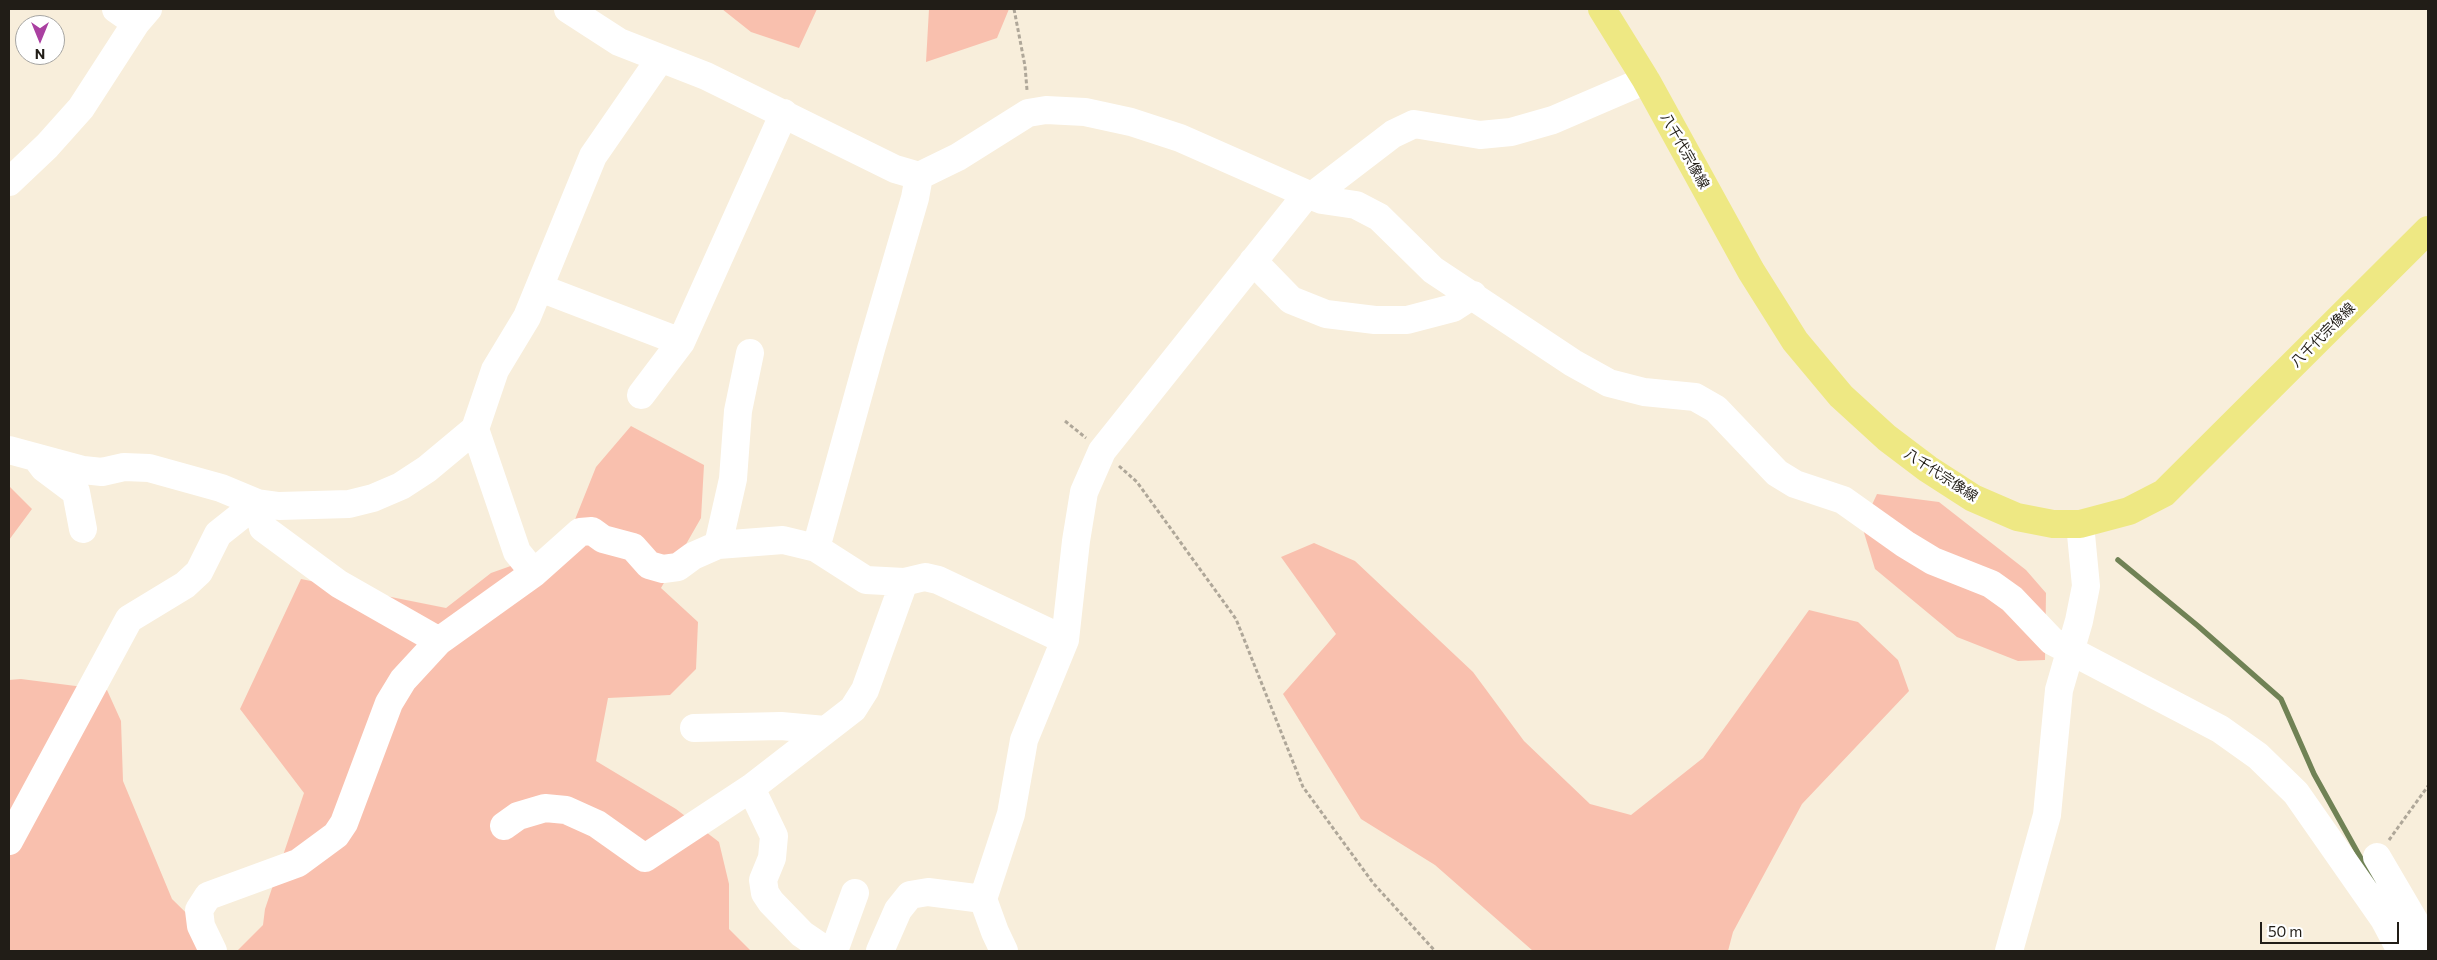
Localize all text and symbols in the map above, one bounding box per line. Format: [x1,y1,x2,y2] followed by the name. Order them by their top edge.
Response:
[15,15,65,65] north arrow
[35,46,45,63] text: N
[1657,110,1713,192] street label: 八千代宗像線
[2287,299,2359,371] street label: 八千代宗像線
[1901,445,1981,505] street label: 八千代宗像線
[2262,912,2401,944] scale bar
[2268,922,2302,940] text: 50 m

